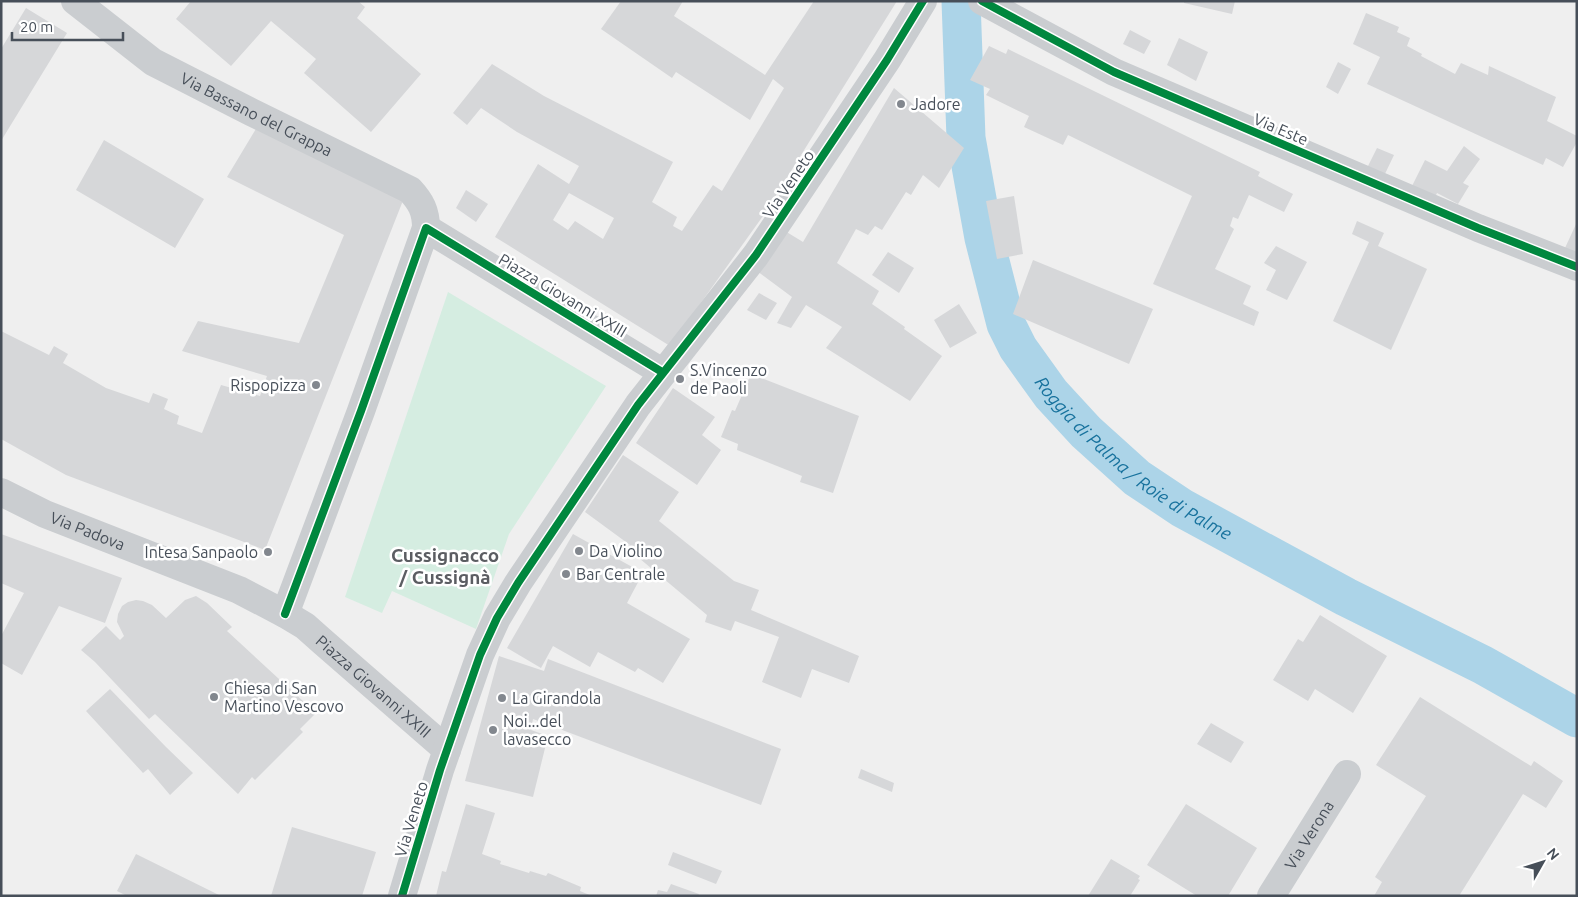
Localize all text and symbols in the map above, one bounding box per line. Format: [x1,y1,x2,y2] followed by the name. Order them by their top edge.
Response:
[12,10,124,42] scale bar
[20,18,53,35] text: 20 m
[178,69,335,160] street label: Via Bassano del Grappa
[911,95,961,113] place label: Jadore
[895,98,907,110] marker: Jadore
[1251,109,1311,149] street label: Via Este
[759,146,817,222] street label: Via Veneto
[496,250,630,340] street label: Piazza Giovanni XXIII
[690,361,767,397] place label: S.Vincenzo de Paoli
[1032,372,1235,543] water label: Roggia di Palma / Roie di Palme
[674,373,686,385] marker: S.Vincenzo de Paoli
[230,376,306,394] place label: Rispopizza
[310,379,322,391] marker: Rispopizza
[48,508,128,553] street label: Via Padova
[589,542,663,560] place label: Da Violino
[145,543,258,561] place label: Intesa Sanpaolo
[391,544,499,588] district label: Cussignacco / Cussignà
[573,545,585,557] marker: Da Violino
[262,546,274,558] marker: Intesa Sanpaolo
[576,565,665,583] place label: Bar Centrale
[560,568,572,580] marker: Bar Centrale
[313,631,435,741] street label: Piazza Giovanni XXIII
[224,679,344,715] place label: Chiesa di San Martino Vescovo
[512,689,601,707] place label: La Girandola
[208,691,220,703] marker: Chiesa di San Martino Vescovo
[496,692,508,704] marker: La Girandola
[503,712,571,748] place label: Noi...del lavasecco
[487,724,499,736] marker: Noi...del lavasecco
[391,779,431,859] street label: Via Veneto
[1281,797,1337,873] street label: Via Verona
[1518,837,1568,887] north arrow
[1544,845,1563,863] text: N

